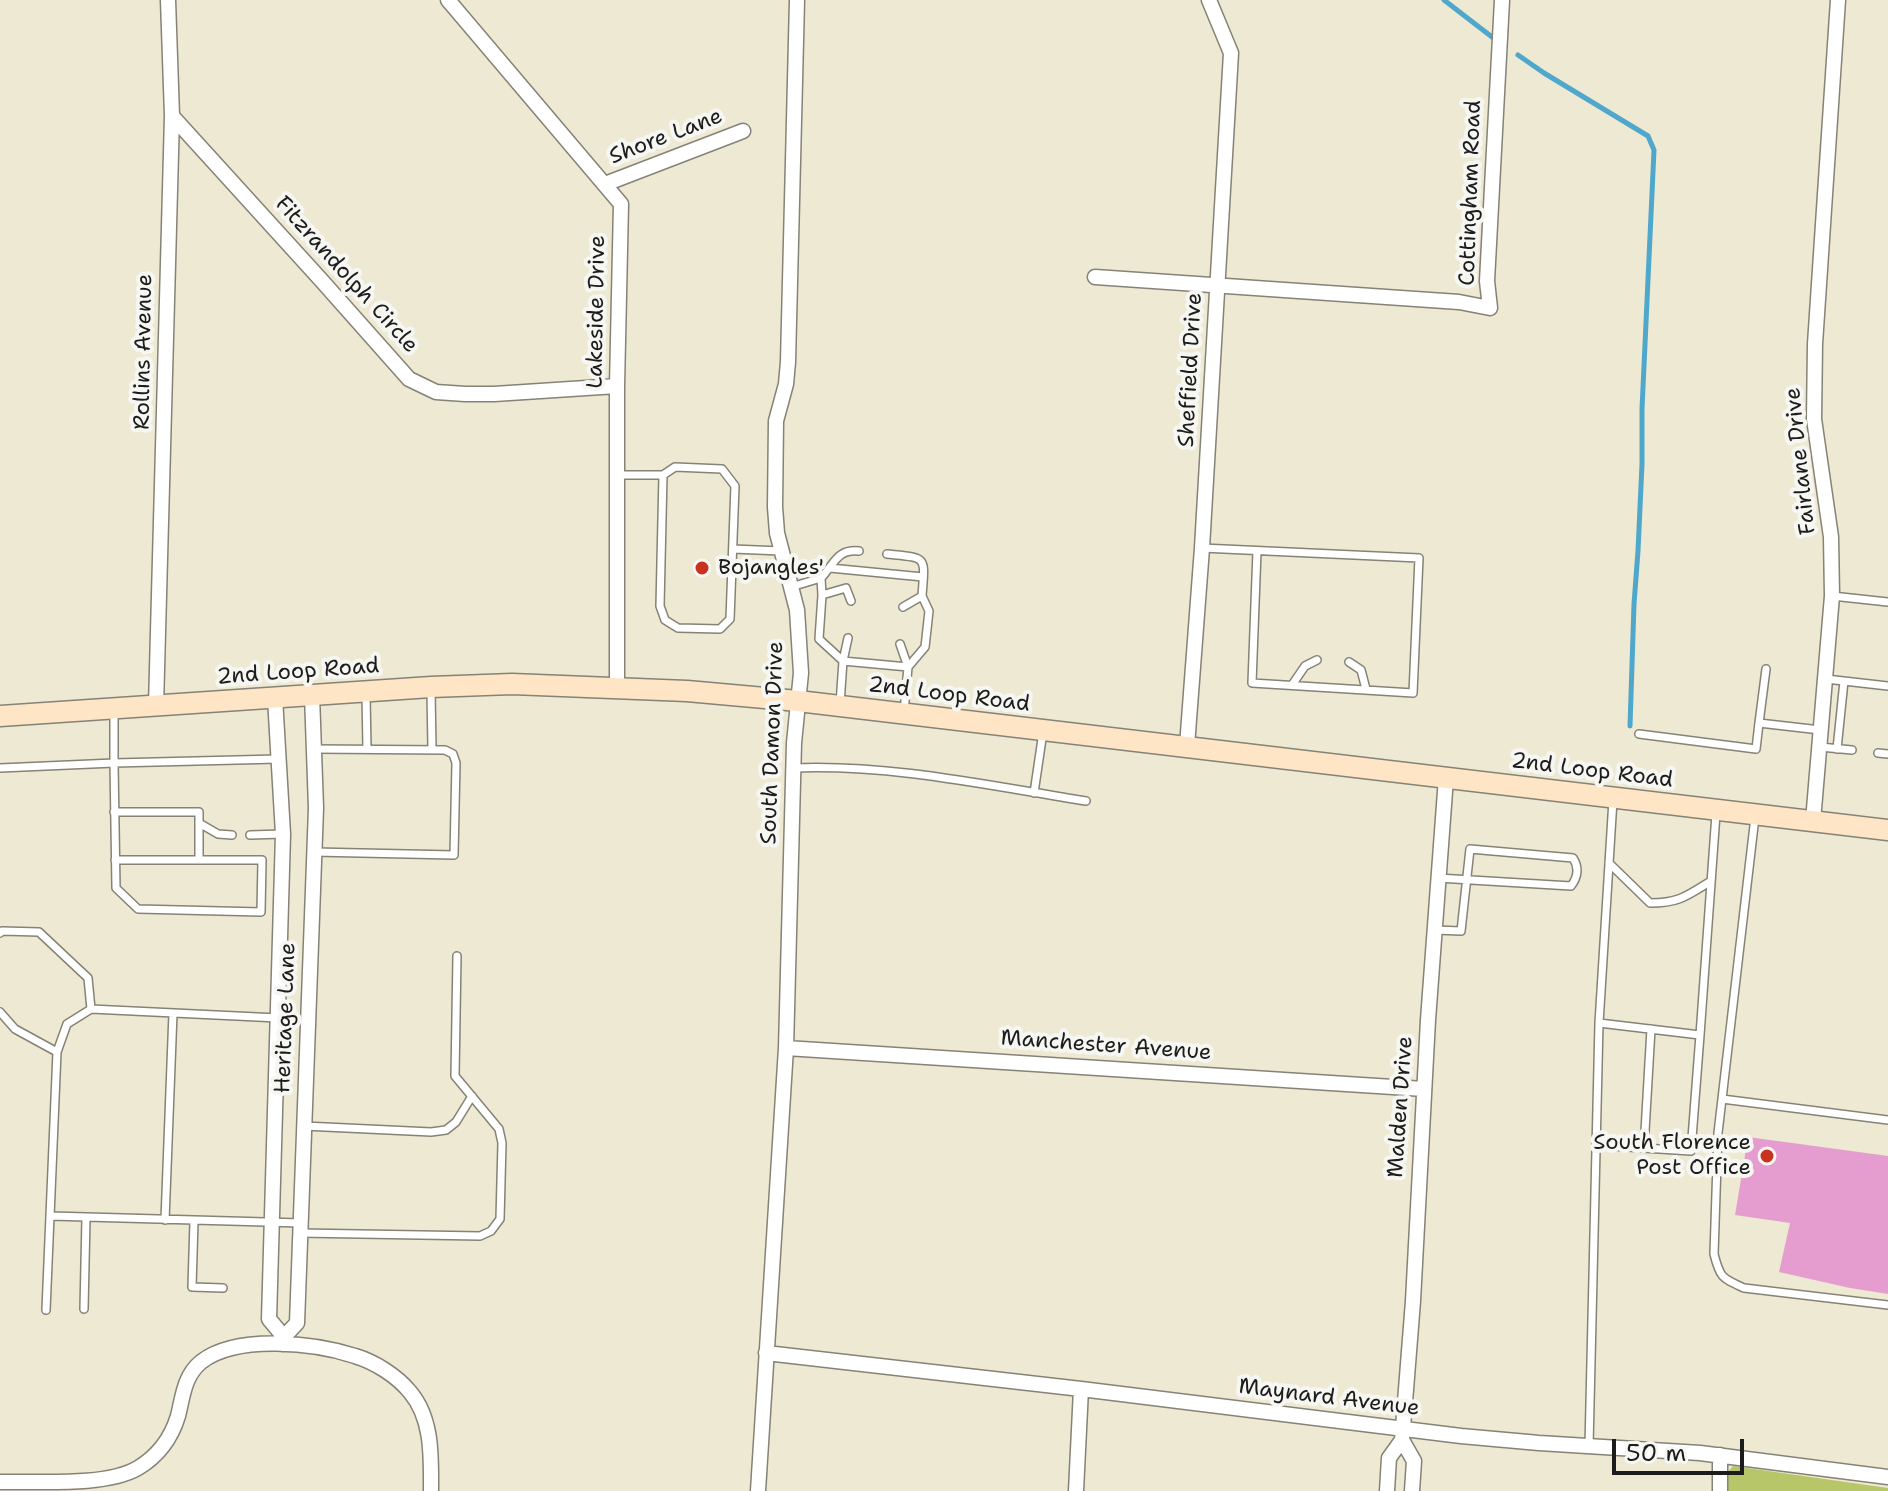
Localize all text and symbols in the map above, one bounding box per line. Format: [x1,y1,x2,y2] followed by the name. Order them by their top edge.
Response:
[1455,100,1487,286] street label: Cottingham Road
[606,103,726,171] street label: Shore Lane
[269,191,423,359] street label: Fitzrandolph Circle
[582,235,612,389] street label: Lakeside Drive
[129,274,159,430] street label: Rollins Avenue
[1174,292,1208,448] street label: Sheffield Drive
[1780,386,1822,536] street label: Fairlane Drive
[718,555,824,581] place label: Bojangles'
[693,559,711,577] marker: Bojangles'
[756,641,790,845] street label: South Damon Drive
[216,653,380,691] street label: 2nd Loop Road
[867,672,1031,718] street label: 2nd Loop Road
[1510,748,1674,794] street label: 2nd Loop Road
[270,942,302,1094] street label: Heritage Lane
[1000,1025,1212,1067] street label: Manchester Avenue
[1383,1035,1419,1179] street label: Malden Drive
[1593,1130,1751,1182] place label: South Florence Post Office
[1758,1147,1776,1165] marker: South Florence Post Office
[1237,1374,1421,1422] street label: Maynard Avenue
[1616,1423,1748,1473] scale bar
[1626,1437,1686,1469] text: 50 m

